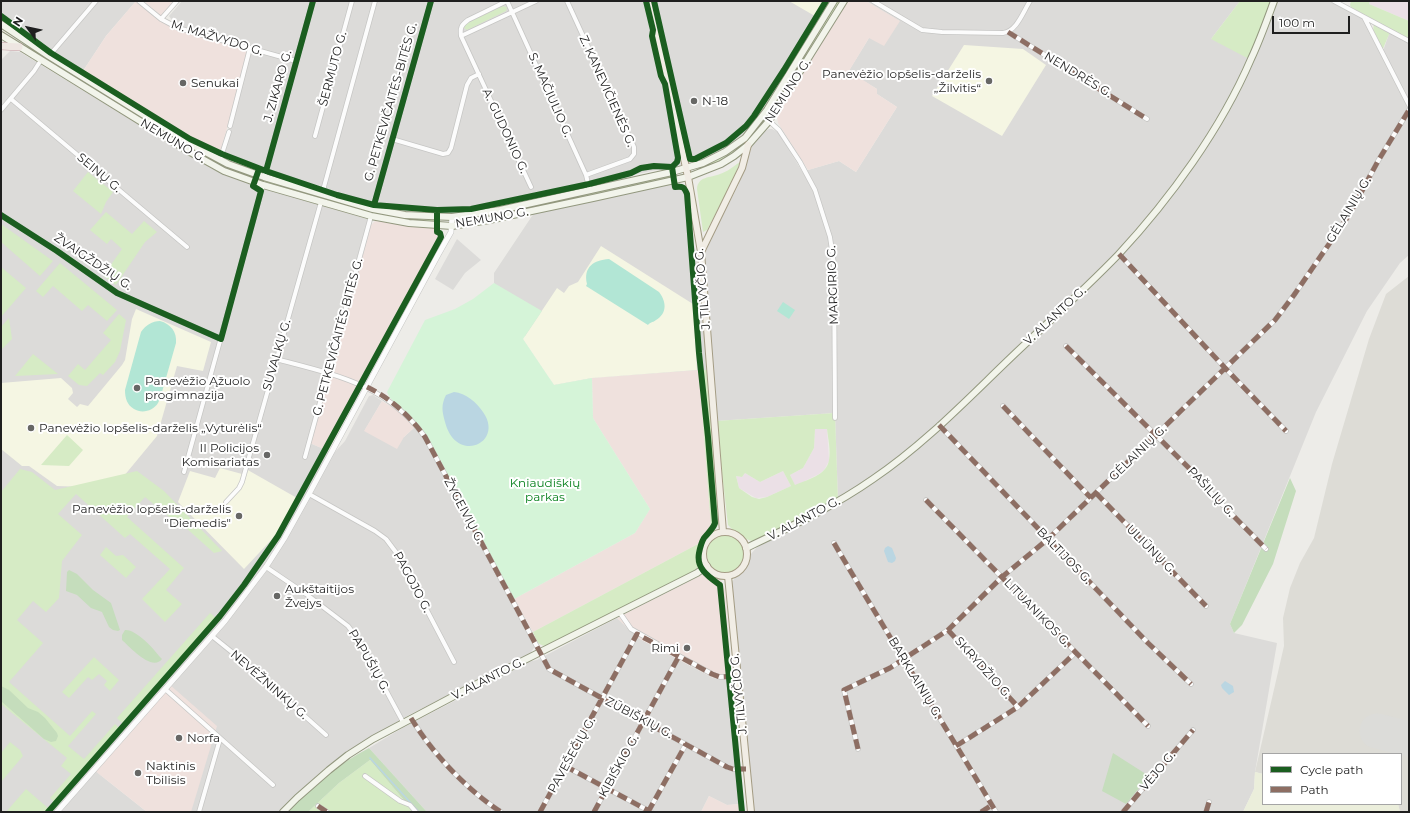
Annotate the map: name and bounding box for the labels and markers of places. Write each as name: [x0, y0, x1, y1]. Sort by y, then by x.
place label: Panevėžio lopšelis-darželis „Žilvitis“: [822, 67, 981, 95]
place label: Senukai: [191, 76, 239, 90]
marker: Panevėžio lopšelis-darželis „Žilvitis“: [984, 76, 994, 86]
marker: Senukai: [178, 78, 188, 88]
place label: N-18: [702, 94, 728, 108]
marker: N-18: [689, 96, 699, 106]
place label: Panevėžio Ąžuolo progimnazija: [145, 374, 250, 402]
marker: Panevėžio Ąžuolo progimnazija: [132, 383, 142, 393]
place label: Panevėžio lopšelis-darželis „Vyturėlis“: [39, 421, 262, 435]
marker: Panevėžio lopšelis-darželis „Vyturėlis“: [26, 423, 36, 433]
place label: II Policijos Komisariatas: [182, 441, 259, 469]
marker: II Policijos Komisariatas: [262, 450, 272, 460]
place label: Panevėžio lopšelis-darželis "Diemedis": [72, 502, 231, 530]
marker: Panevėžio lopšelis-darželis "Diemedis": [234, 511, 244, 521]
place label: Aukštaitijos Žvejys: [285, 582, 354, 610]
marker: Aukštaitijos Žvejys: [272, 591, 282, 601]
place label: Rimi: [651, 641, 679, 655]
marker: Rimi: [682, 643, 692, 653]
place label: Norfa: [187, 731, 220, 745]
marker: Norfa: [174, 733, 184, 743]
place label: Naktinis Tbilisis: [146, 759, 195, 787]
marker: Naktinis Tbilisis: [133, 768, 143, 778]

